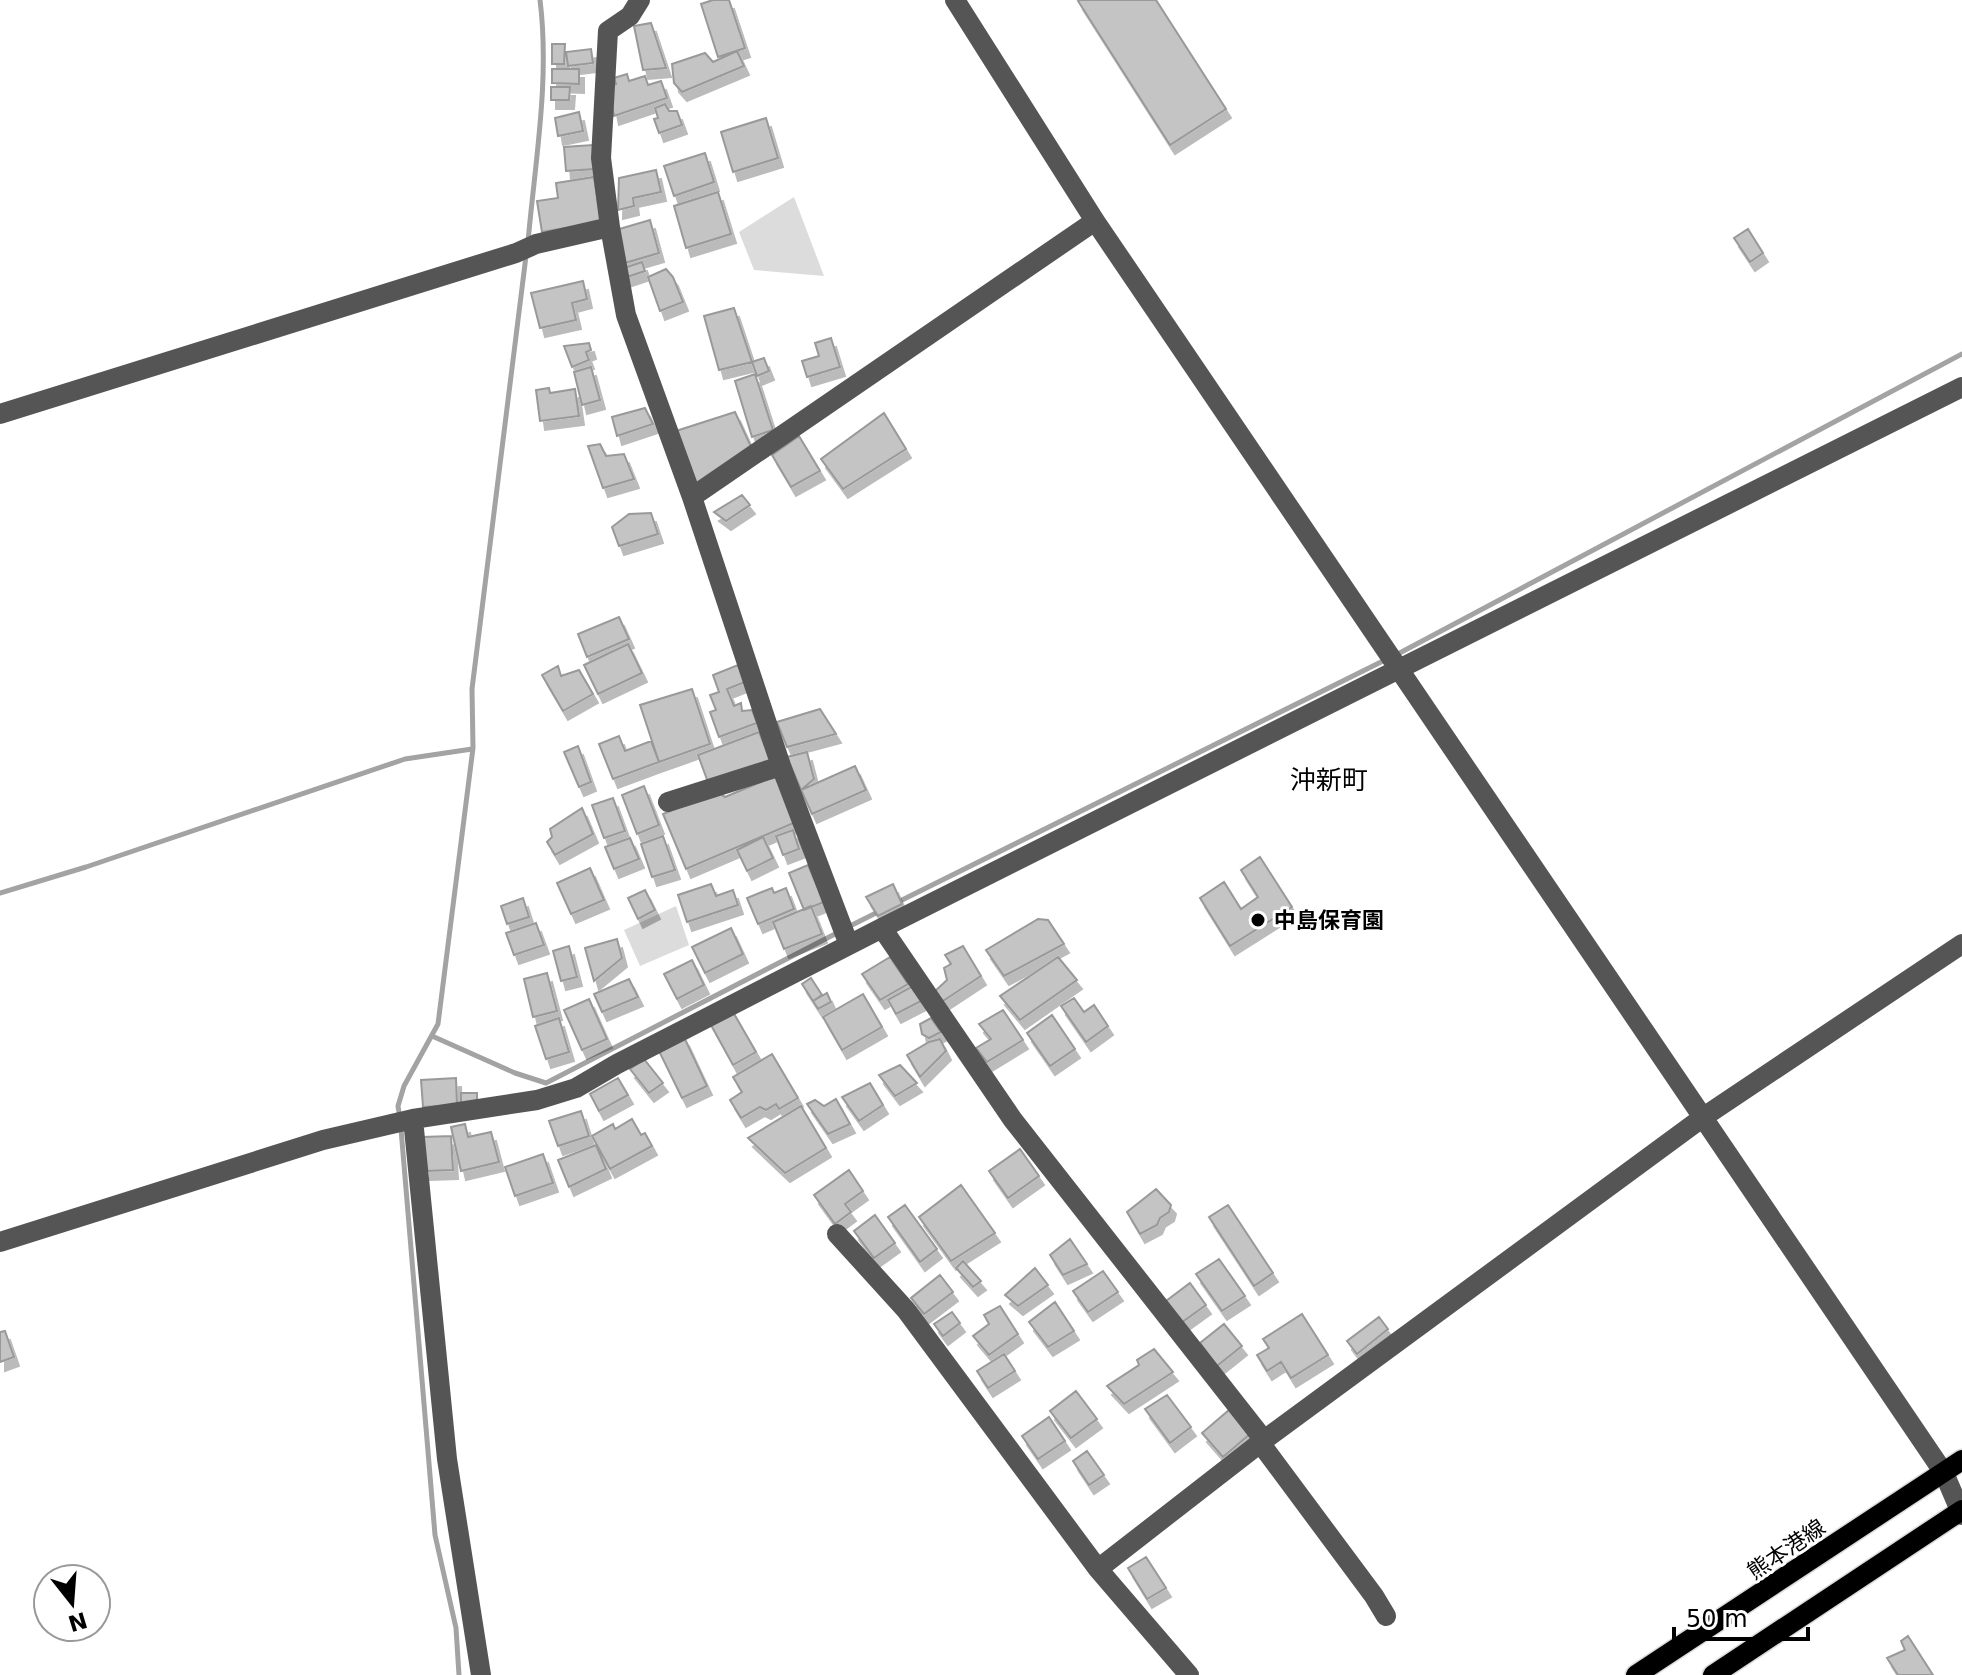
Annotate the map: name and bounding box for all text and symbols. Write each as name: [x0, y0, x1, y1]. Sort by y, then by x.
district label: 沖新町: [1290, 765, 1368, 795]
place label: 中島保育園: [1274, 908, 1384, 933]
marker: 中島保育園: [1249, 911, 1267, 929]
street label: 熊本港線: [1743, 1514, 1830, 1584]
north arrow: [32, 1563, 112, 1643]
scale bar: [1674, 1591, 1808, 1641]
text: 50 m: [1686, 1605, 1748, 1633]
text: N: [65, 1607, 90, 1636]

